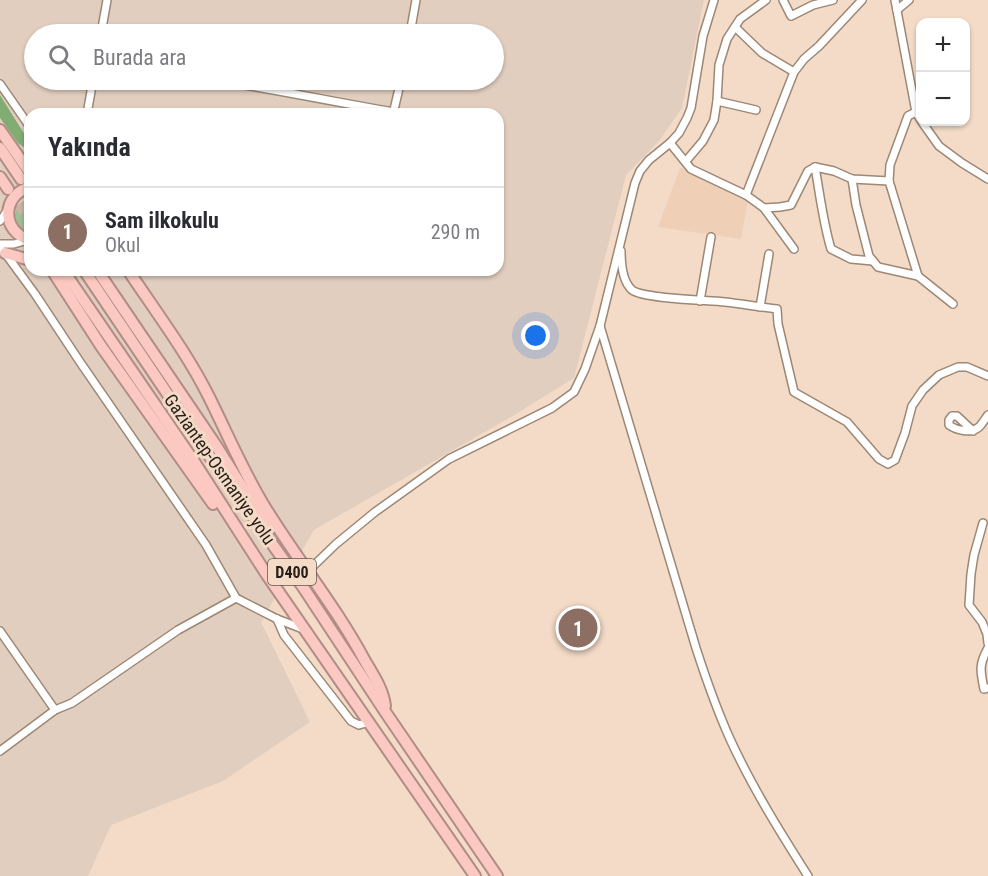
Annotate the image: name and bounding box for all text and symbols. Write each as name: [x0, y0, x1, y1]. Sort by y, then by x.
map controls: [916, 18, 970, 126]
button: +: [916, 18, 970, 72]
search box: [24, 24, 504, 90]
icon: search: [45, 41, 78, 74]
text: Burada ara: [93, 45, 186, 70]
button: −: [916, 72, 970, 126]
text: Yakında: [48, 132, 131, 162]
text: Sam ilkokulu: [105, 208, 219, 233]
text: 1: [62, 220, 73, 244]
text: 290 m: [431, 220, 480, 244]
text: Okul: [105, 233, 140, 257]
your location: [521, 321, 550, 350]
street label: Gaziantep-Osmaniye yolu: [160, 390, 280, 548]
road number: D400: [268, 559, 316, 585]
pin: 1: [558, 606, 598, 650]

